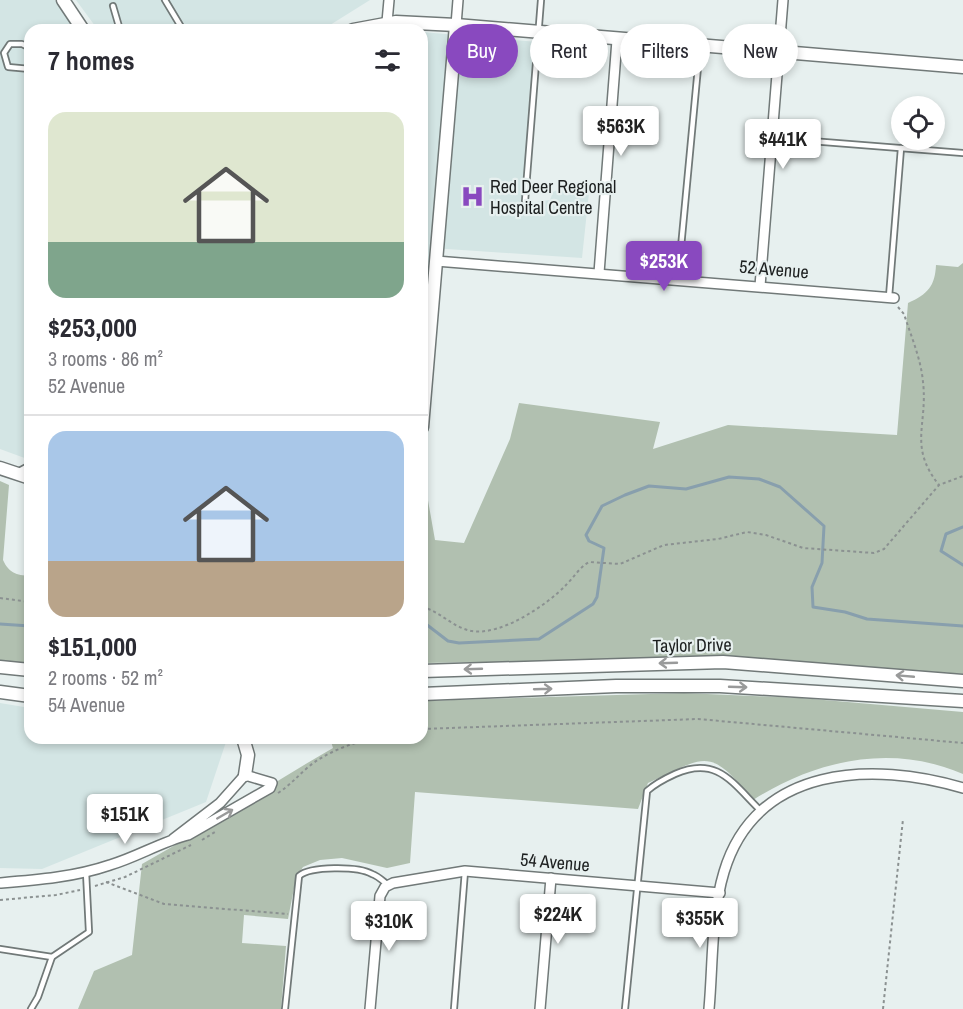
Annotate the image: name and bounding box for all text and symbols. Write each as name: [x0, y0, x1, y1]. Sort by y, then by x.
chip: Buy: [446, 24, 518, 78]
chip: Rent: [530, 24, 608, 78]
chip: Filters: [620, 24, 710, 78]
chip: New: [722, 24, 798, 78]
text: 7 homes: [48, 43, 135, 78]
icon: filters: [371, 44, 404, 77]
map controls: [891, 96, 945, 150]
button: locate: [891, 96, 945, 150]
pin: $563K: [579, 106, 663, 157]
text: $563K: [597, 112, 645, 139]
pin: $441K: [741, 119, 825, 170]
text: $441K: [759, 125, 807, 152]
icon: home: [172, 151, 280, 259]
place label: Red Deer Regional Hospital Centre: [490, 174, 616, 220]
hospital icon: Red Deer Regional Hospital Centre: [459, 183, 485, 209]
pin: $253K: [622, 241, 706, 292]
text: $253K: [640, 247, 688, 274]
street label: 52 Avenue: [738, 254, 810, 284]
text: $253,000: [48, 310, 137, 345]
text: 3 rooms · 86 m²: [48, 345, 163, 372]
text: 52 Avenue: [48, 372, 125, 399]
icon: home: [172, 470, 280, 578]
text: $151,000: [48, 629, 137, 664]
street label: Taylor Drive: [652, 632, 732, 658]
one-way arrow: [659, 658, 679, 669]
text: 2 rooms · 52 m²: [48, 664, 163, 691]
one-way arrow: [464, 664, 484, 675]
one-way arrow: [895, 670, 915, 681]
one-way arrow: [727, 681, 747, 692]
one-way arrow: [532, 684, 552, 695]
text: 54 Avenue: [48, 691, 125, 718]
pin: $151K: [83, 794, 167, 845]
text: $151K: [101, 800, 149, 827]
one-way arrow: [216, 808, 233, 820]
street label: 54 Avenue: [519, 847, 591, 877]
pin: $224K: [516, 894, 600, 945]
pin: $355K: [658, 898, 742, 949]
text: $224K: [534, 900, 582, 927]
pin: $310K: [347, 901, 431, 952]
text: $355K: [676, 904, 724, 931]
text: $310K: [365, 907, 413, 934]

